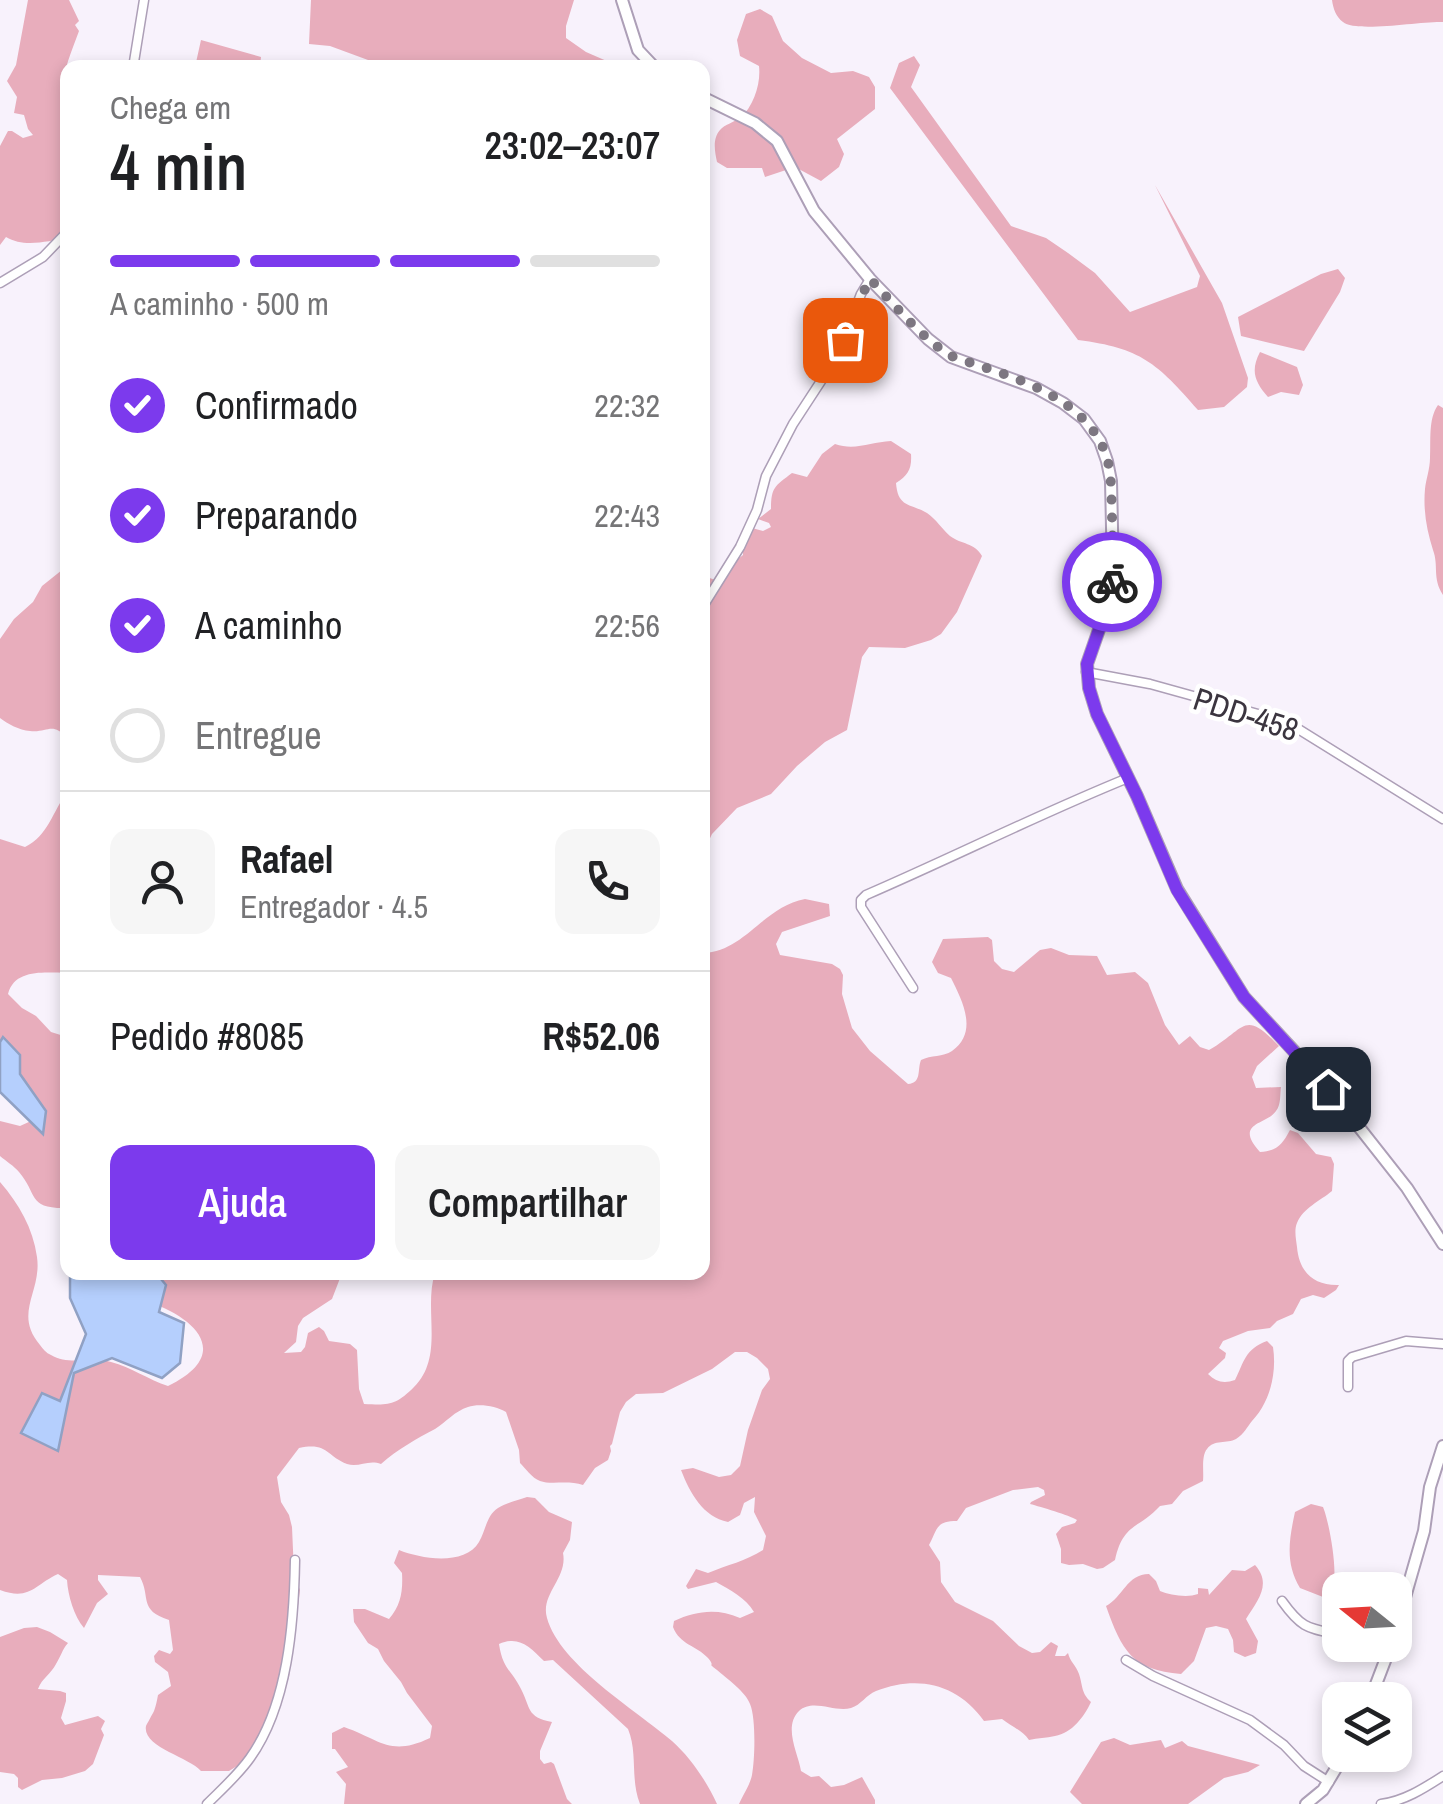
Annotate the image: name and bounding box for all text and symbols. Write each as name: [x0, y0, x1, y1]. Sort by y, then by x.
text: Chega em: [110, 86, 231, 129]
text: 23:02–23:07: [484, 120, 660, 171]
text: 4 min: [110, 123, 247, 210]
text: A caminho · 500 m: [110, 282, 329, 325]
pin: [803, 298, 888, 383]
icon: bag: [818, 313, 873, 368]
icon: check: [110, 378, 165, 433]
text: Confirmado: [195, 380, 358, 431]
text: 22:32: [594, 384, 660, 427]
icon: check: [110, 488, 165, 543]
text: Preparando: [195, 490, 358, 541]
text: 22:43: [594, 494, 660, 537]
courier: [1062, 532, 1162, 632]
icon: bike: [1085, 555, 1140, 610]
icon: check: [110, 598, 165, 653]
text: A caminho: [195, 600, 342, 651]
text: 22:56: [594, 604, 660, 647]
street label: PDD-458: [1188, 677, 1304, 751]
text: Entregue: [195, 710, 321, 761]
button: person: [110, 829, 215, 934]
button: phone: [555, 829, 660, 934]
text: Rafael: [240, 834, 334, 885]
text: Entregador · 4.5: [240, 885, 428, 928]
text: Pedido #8085: [110, 1011, 304, 1062]
text: R$52.06: [542, 1011, 660, 1062]
pin: [1286, 1047, 1371, 1132]
icon: home: [1301, 1062, 1356, 1117]
button: Ajuda: [110, 1145, 375, 1260]
button: Compartilhar: [395, 1145, 660, 1260]
north arrow: [1322, 1572, 1412, 1662]
map controls: [1322, 1572, 1412, 1772]
button: layers: [1322, 1682, 1412, 1772]

